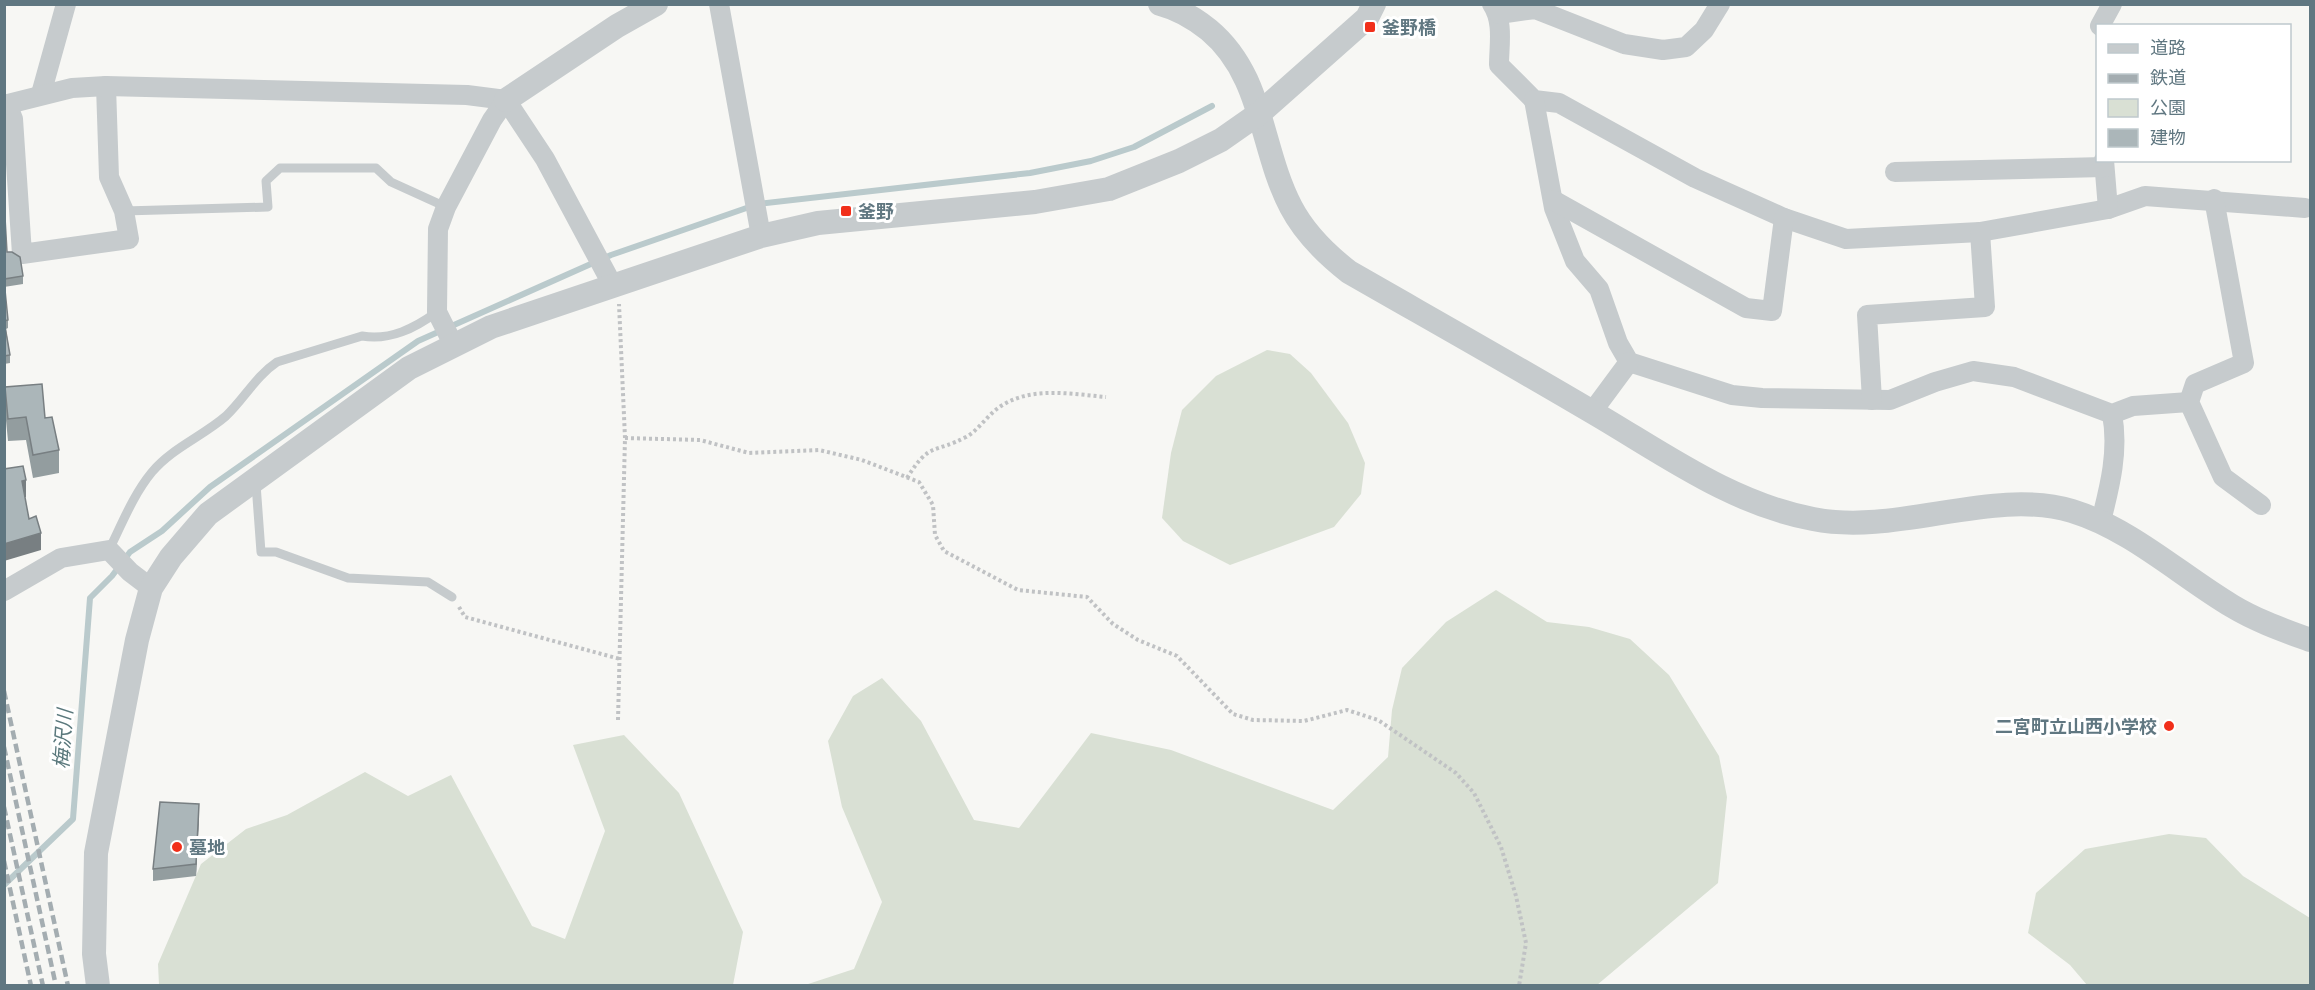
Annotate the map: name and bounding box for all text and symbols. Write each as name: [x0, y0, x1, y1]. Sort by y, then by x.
place label: 釜野橋: [1382, 17, 1436, 38]
marker: 釜野橋: [1363, 20, 1377, 34]
legend: [2096, 24, 2291, 162]
text: 道路: [2150, 37, 2186, 58]
text: 鉄道: [2150, 67, 2186, 88]
text: 公園: [2150, 97, 2186, 118]
text: 建物: [2150, 127, 2186, 148]
place label: 釜野: [858, 201, 894, 222]
marker: 釜野: [839, 204, 853, 218]
water label: 梅沢川: [49, 706, 77, 770]
place label: 二宮町立山西小学校: [1995, 716, 2157, 737]
marker: 二宮町立山西小学校: [2162, 719, 2176, 733]
place label: 墓地: [189, 837, 225, 858]
marker: 墓地: [170, 840, 184, 854]

